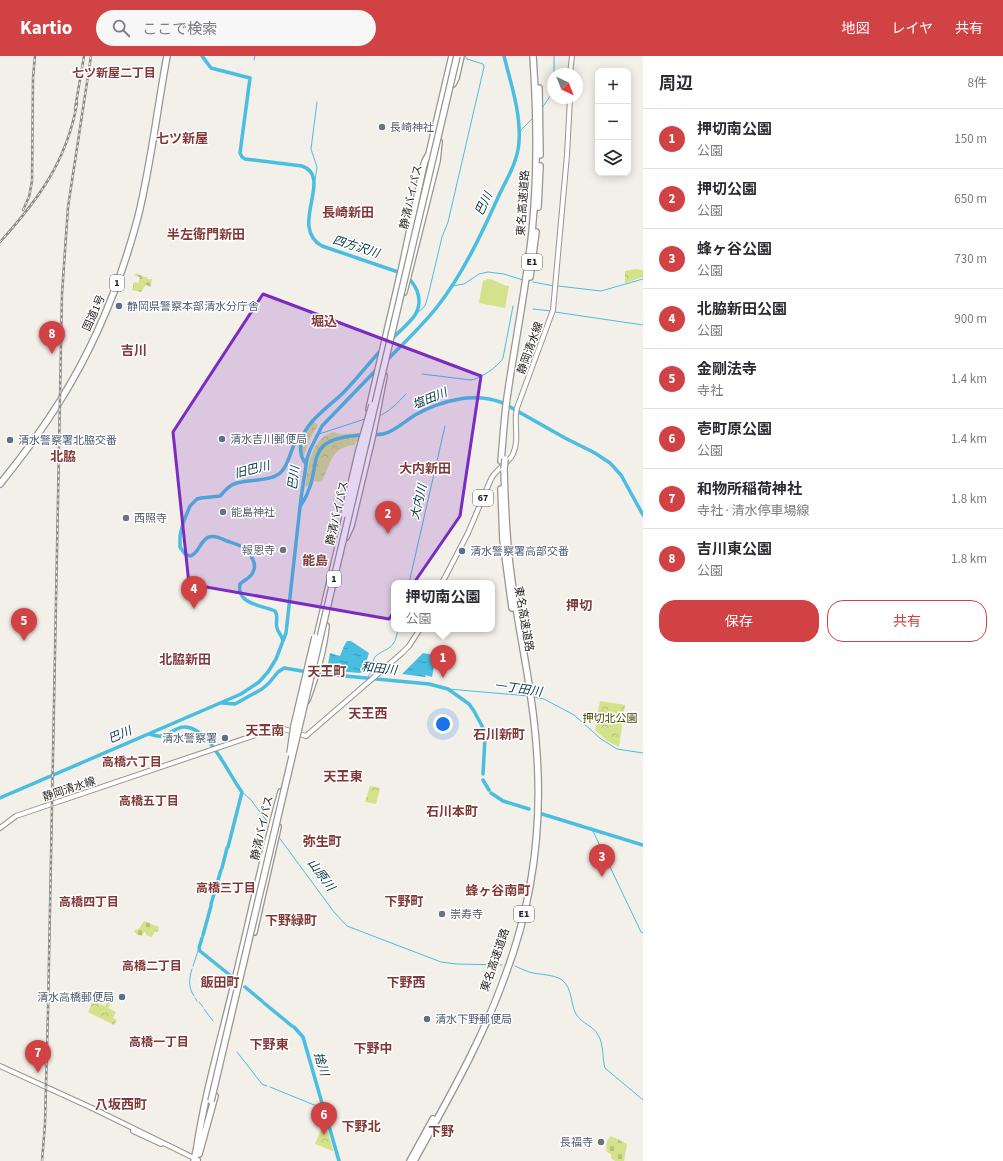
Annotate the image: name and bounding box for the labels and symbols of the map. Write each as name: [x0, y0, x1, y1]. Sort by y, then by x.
district label: 七ツ新屋二丁目: [72, 65, 156, 82]
north arrow: [547, 68, 583, 104]
place label: 長崎神社: [390, 120, 434, 135]
marker: 長崎神社: [377, 122, 387, 132]
district label: 七ツ新屋: [156, 130, 208, 148]
street label: 静清バイパス: [396, 163, 426, 231]
street label: 東名高速道路: [513, 170, 533, 236]
water label: 巴川: [471, 188, 498, 218]
district label: 長崎新田: [322, 204, 374, 222]
district label: 半左衛門新田: [167, 226, 245, 244]
water label: 四方沢川: [331, 231, 383, 263]
road number: E1: [522, 254, 542, 270]
road number: 1: [110, 275, 124, 291]
street label: 国道1号: [79, 292, 109, 334]
place label: 静岡県警察本部清水分庁舎: [127, 299, 259, 314]
marker: 静岡県警察本部清水分庁舎: [114, 301, 124, 311]
district label: 堀込: [311, 313, 337, 331]
street label: 静岡清水線: [514, 320, 546, 376]
pin: 8: [39, 321, 65, 354]
district label: 吉川: [121, 342, 147, 360]
water label: 塩田川: [410, 384, 452, 414]
place label: 清水吉川郵便局: [230, 432, 307, 447]
place label: 清水警察署北脇交番: [18, 433, 117, 448]
marker: 清水吉川郵便局: [217, 434, 227, 444]
marker: 清水警察署北脇交番: [5, 435, 15, 445]
district label: 北脇: [50, 448, 76, 466]
water label: 旧巴川: [232, 457, 273, 483]
district label: 大内新田: [399, 460, 451, 478]
water label: 巴川: [284, 463, 304, 491]
street label: 静清バイパス: [322, 479, 352, 547]
water label: 大内川: [407, 481, 432, 521]
road number: 67: [473, 490, 493, 506]
pin: 2: [375, 501, 401, 534]
place label: 能島神社: [231, 505, 275, 520]
marker: 能島神社: [218, 507, 228, 517]
place label: 西照寺: [134, 511, 167, 526]
marker: 西照寺: [121, 513, 131, 523]
place label: 報恩寺: [242, 543, 275, 558]
place label: 清水警察署高部交番: [470, 544, 569, 559]
marker: 報恩寺: [278, 545, 288, 555]
marker: 清水警察署高部交番: [457, 546, 467, 556]
district label: 能島: [302, 552, 328, 570]
road number: 1: [327, 571, 341, 587]
pin: 4: [181, 576, 207, 609]
street label: 東名高速道路: [511, 585, 537, 653]
district label: 押切: [566, 597, 592, 615]
pin: 5: [11, 608, 37, 641]
pin: 1: [430, 645, 456, 678]
district label: 北脇新田: [159, 651, 211, 669]
water label: 和田川: [360, 659, 400, 680]
district label: 天王町: [307, 663, 347, 681]
water label: 一丁田川: [493, 677, 545, 701]
district label: 天王西: [348, 705, 388, 723]
park label: 押切北公園: [583, 711, 638, 726]
your location: [433, 714, 453, 734]
water label: 巴川: [106, 722, 136, 748]
district label: 天王南: [245, 722, 285, 740]
district label: 石川新町: [473, 726, 525, 744]
place label: 清水警察署: [162, 731, 217, 746]
marker: 清水警察署: [220, 733, 230, 743]
district label: 高橋六丁目: [102, 754, 162, 771]
district label: 天王東: [323, 768, 363, 786]
street label: 静岡清水線: [41, 773, 97, 805]
district label: 高橋五丁目: [119, 793, 179, 810]
street label: 静清バイパス: [247, 794, 277, 862]
district label: 石川本町: [426, 803, 478, 821]
district label: 弥生町: [302, 833, 342, 851]
pin: 3: [589, 844, 615, 877]
water label: 山原川: [303, 856, 340, 896]
district label: 高橋三丁目: [196, 880, 256, 897]
district label: 蜂ヶ谷南町: [465, 882, 531, 900]
district label: 下野町: [384, 893, 424, 911]
district label: 高橋四丁目: [59, 894, 119, 911]
road number: E1: [514, 906, 534, 922]
place label: 崇寿寺: [450, 907, 483, 922]
marker: 崇寿寺: [437, 909, 447, 919]
district label: 下野緑町: [265, 912, 317, 930]
street label: 東名高速道路: [477, 926, 513, 994]
district label: 高橋二丁目: [122, 958, 182, 975]
district label: 飯田町: [200, 974, 240, 992]
district label: 下野西: [386, 974, 426, 992]
place label: 清水高橋郵便局: [37, 990, 114, 1005]
marker: 清水高橋郵便局: [117, 992, 127, 1002]
place label: 清水下野郵便局: [435, 1012, 512, 1027]
marker: 清水下野郵便局: [422, 1014, 432, 1024]
district label: 高橋一丁目: [129, 1034, 189, 1051]
district label: 下野東: [249, 1036, 289, 1054]
pin: 7: [25, 1040, 51, 1073]
district label: 下野中: [353, 1040, 393, 1058]
water label: 捨川: [310, 1050, 333, 1080]
district label: 八坂西町: [95, 1096, 147, 1114]
pin: 6: [311, 1102, 337, 1135]
district label: 下野北: [341, 1118, 381, 1136]
district label: 下野: [428, 1123, 454, 1141]
place label: 長福寺: [560, 1135, 593, 1150]
marker: 長福寺: [596, 1137, 606, 1147]

